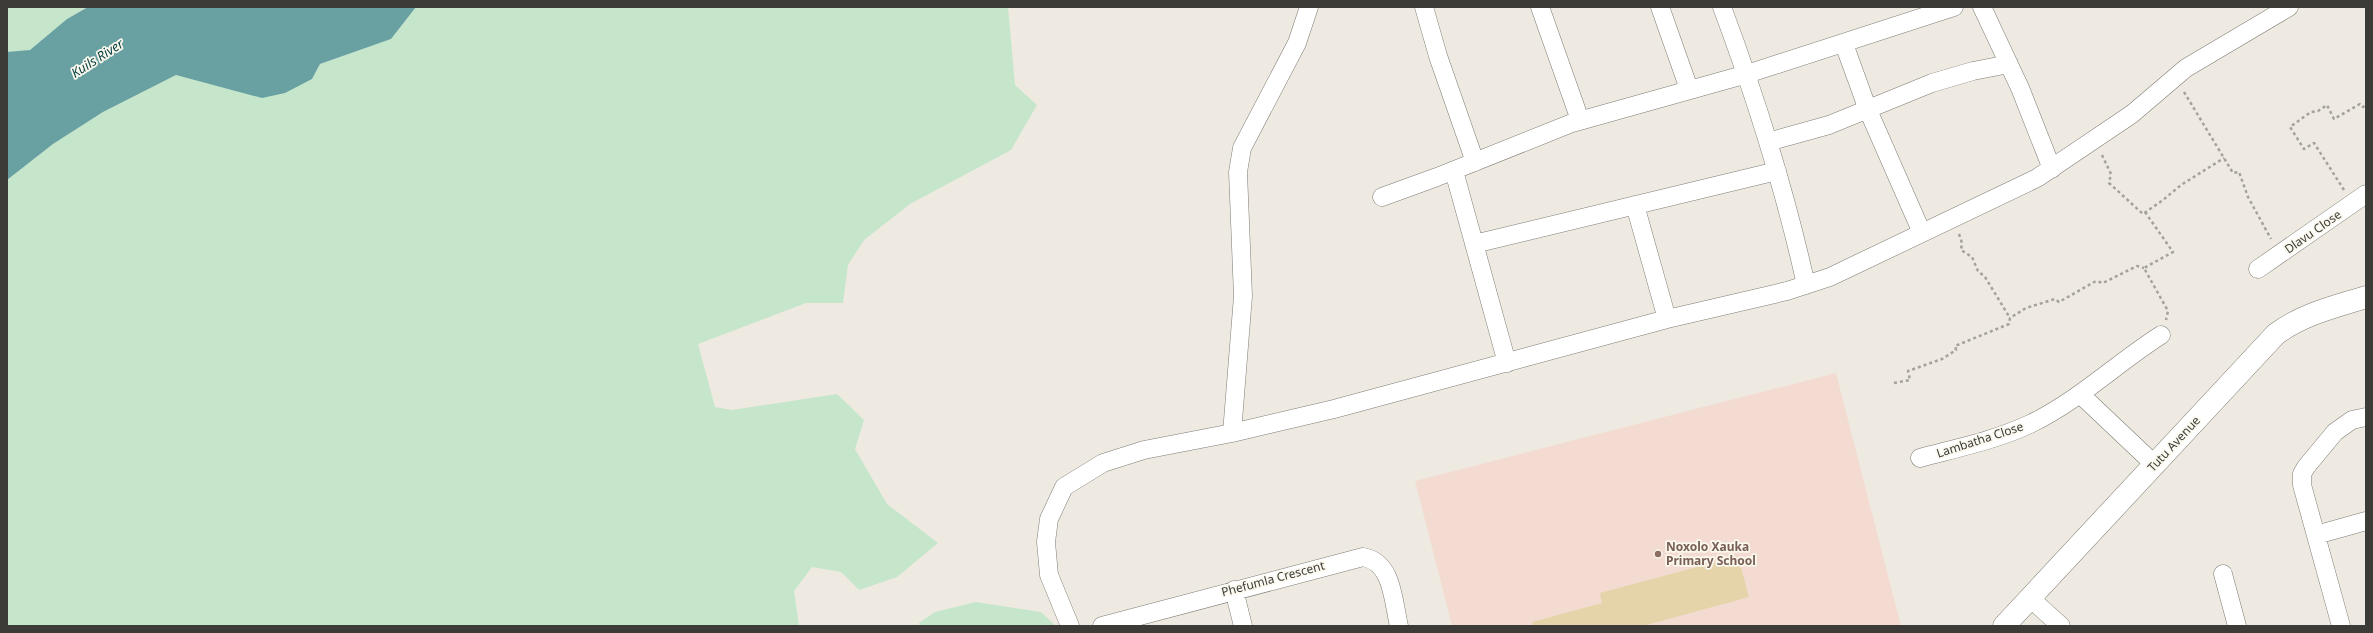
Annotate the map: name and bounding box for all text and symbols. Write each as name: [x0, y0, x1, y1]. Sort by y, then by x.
water label: Kuils River: [67, 34, 127, 82]
street label: Dlavu Close: [2281, 206, 2345, 257]
street label: Tutu Avenue: [2143, 412, 2204, 475]
street label: Lambatha Close: [1934, 417, 2026, 462]
place label: Noxolo Xauka Primary School: [1666, 538, 1756, 569]
marker: Noxolo Xauka Primary School: [1653, 549, 1663, 559]
street label: Phefumla Crescent: [1219, 556, 1327, 600]

